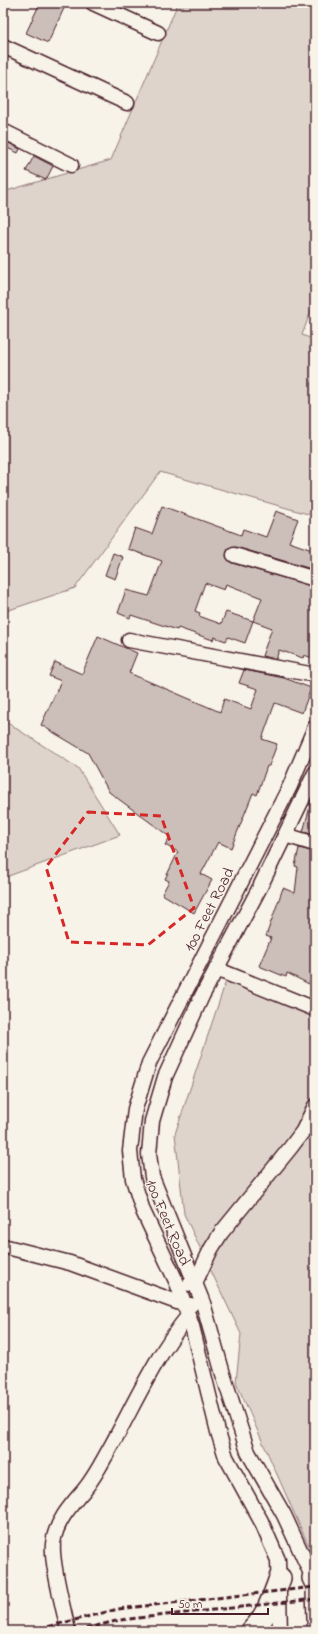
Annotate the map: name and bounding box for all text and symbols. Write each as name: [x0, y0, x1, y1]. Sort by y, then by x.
street label: 100 Feet Road: [178, 864, 241, 956]
street label: 100 Feet Road: [138, 1176, 196, 1270]
scale bar: [172, 1590, 268, 1616]
text: 50 m: [178, 1596, 202, 1614]

